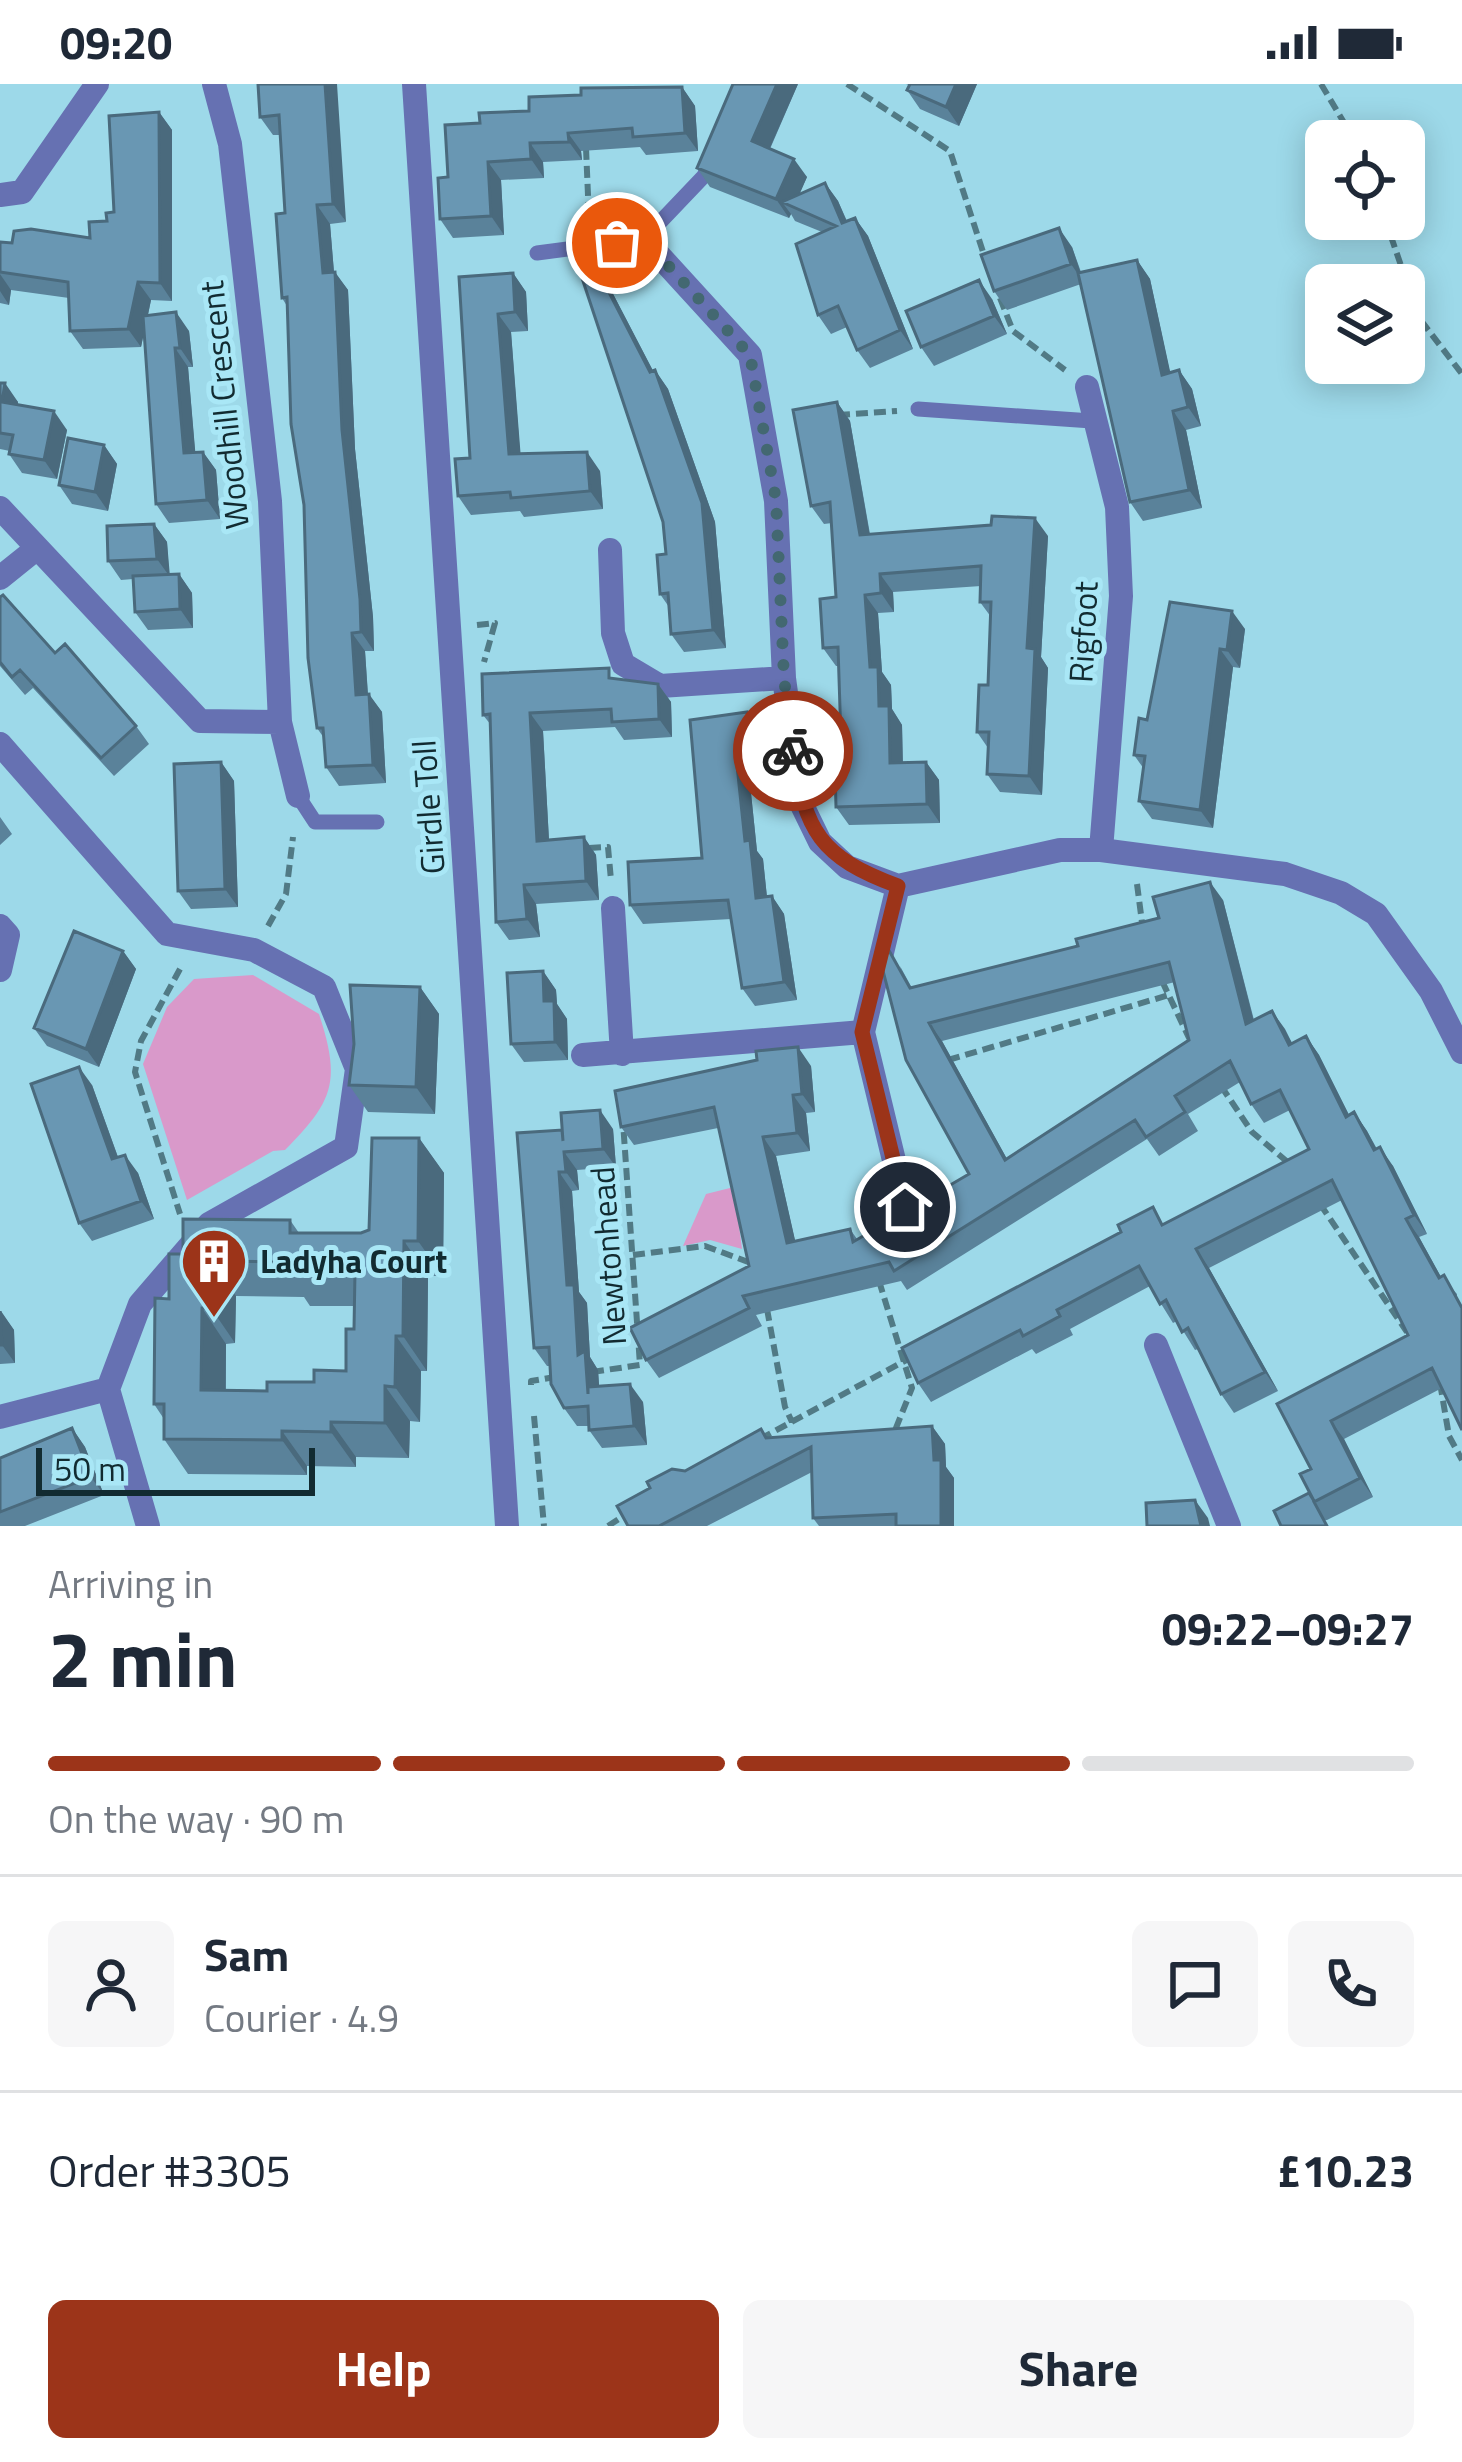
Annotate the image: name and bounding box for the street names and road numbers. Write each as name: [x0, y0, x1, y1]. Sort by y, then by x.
street label: Woodhill Crescent: [186, 278, 262, 532]
street label: Rigfoot: [1055, 580, 1111, 684]
street label: Girdle Toll: [398, 738, 458, 876]
street label: Newtonhead: [577, 1165, 639, 1347]

